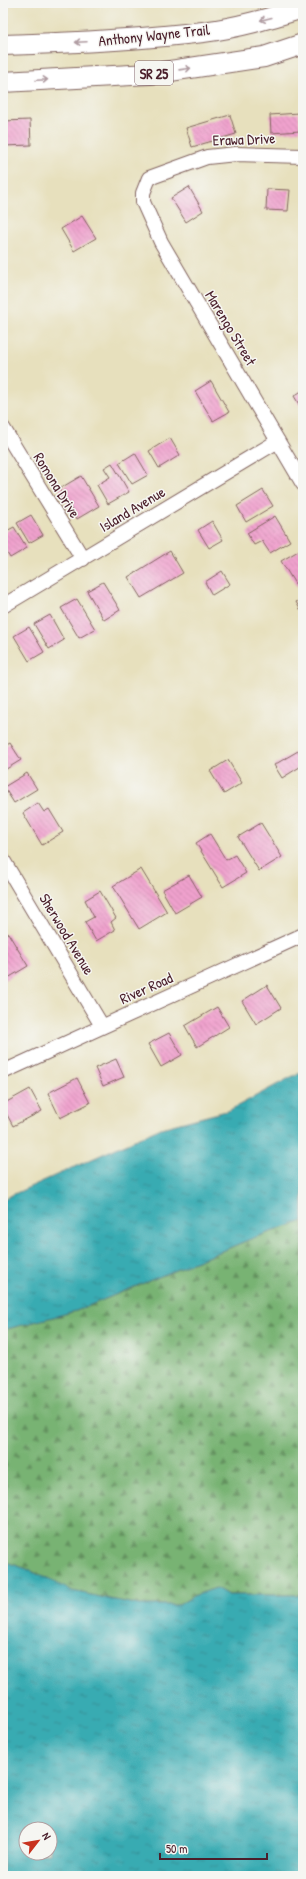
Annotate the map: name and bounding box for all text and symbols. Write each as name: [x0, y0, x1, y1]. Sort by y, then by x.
one-way arrow: [259, 16, 272, 23]
street label: Anthony Wayne Trail: [97, 19, 211, 51]
one-way arrow: [75, 39, 88, 46]
road number: SR 25: [135, 61, 173, 85]
one-way arrow: [178, 65, 191, 73]
one-way arrow: [35, 76, 48, 84]
street label: Erawa Drive: [212, 127, 276, 151]
street label: Marengo Street: [200, 286, 262, 370]
street label: Romona Drive: [29, 448, 85, 522]
street label: Island Avenue: [95, 481, 169, 537]
street label: Sherwood Avenue: [34, 889, 100, 979]
street label: River Road: [116, 967, 176, 1009]
north arrow: [18, 1821, 58, 1861]
text: N: [39, 1830, 54, 1842]
scale bar: [160, 1835, 267, 1861]
text: 50 m: [166, 1840, 187, 1857]

